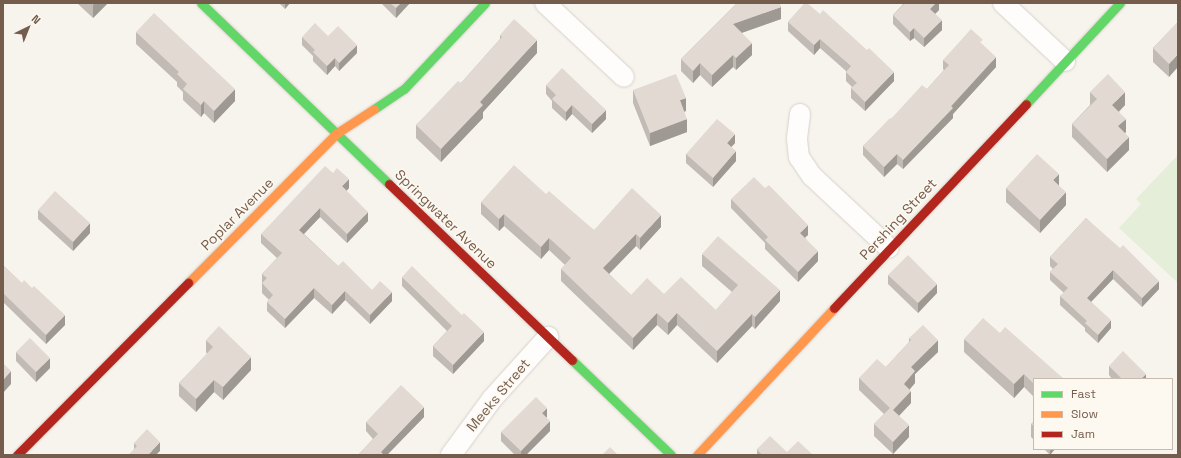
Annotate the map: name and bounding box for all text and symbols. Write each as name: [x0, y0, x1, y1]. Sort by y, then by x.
north arrow: [8, 8, 48, 48]
text: N: [29, 12, 44, 27]
street label: Springwater Avenue: [391, 166, 501, 272]
street label: Poplar Avenue: [197, 174, 277, 254]
street label: Pershing Street: [856, 175, 940, 263]
street label: Meeks Street: [463, 355, 533, 435]
legend: [1033, 378, 1173, 450]
text: Fast: [1071, 386, 1096, 402]
text: Slow: [1071, 406, 1098, 422]
text: Jam: [1071, 426, 1095, 442]

